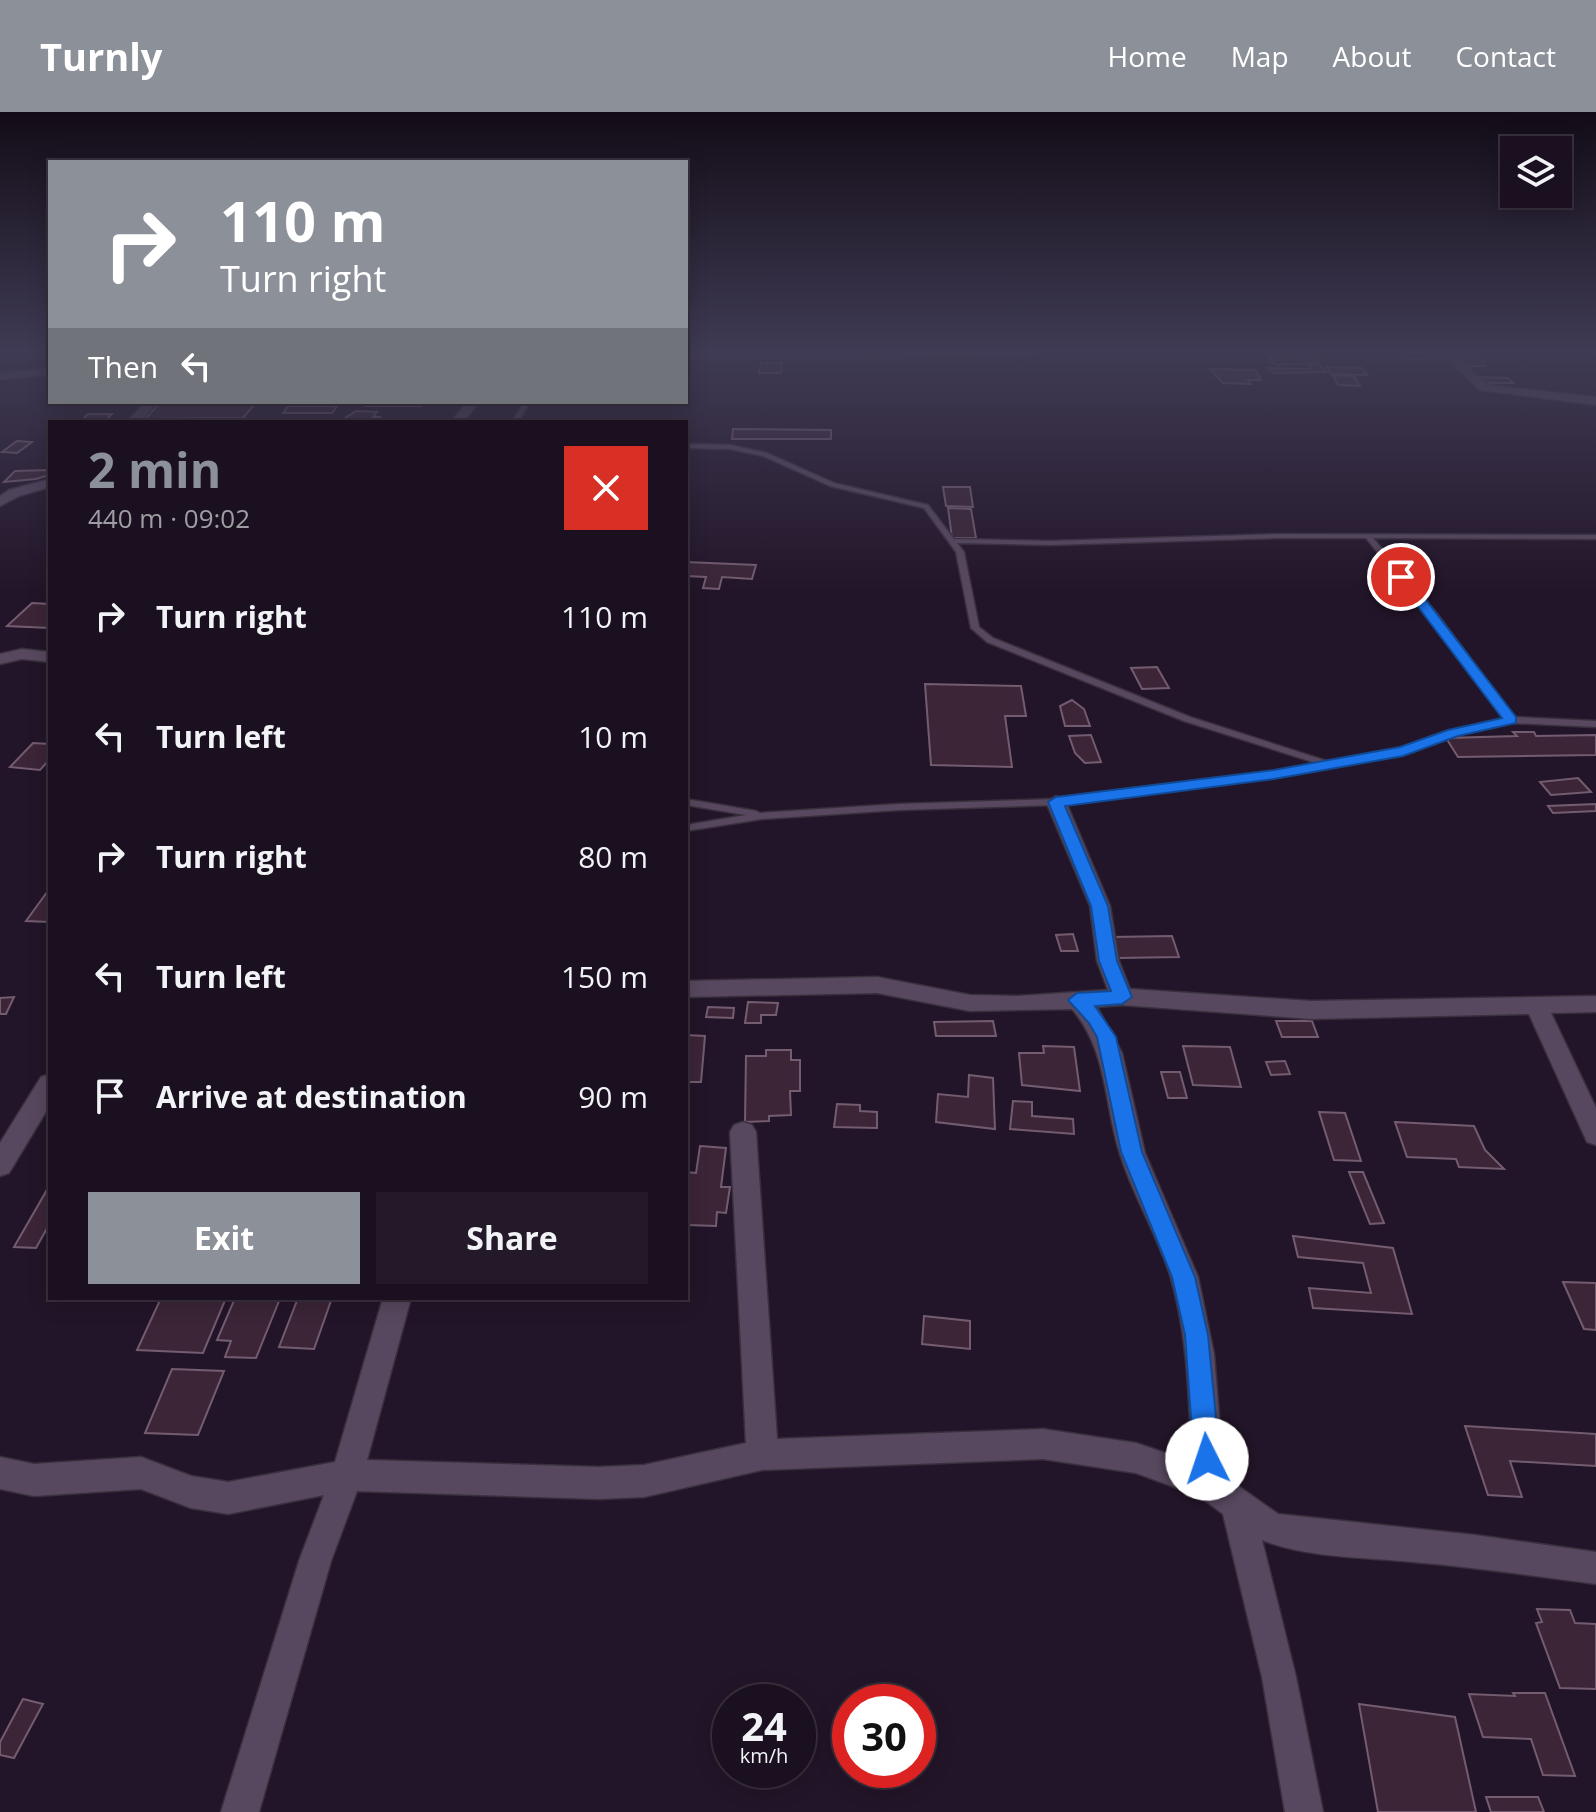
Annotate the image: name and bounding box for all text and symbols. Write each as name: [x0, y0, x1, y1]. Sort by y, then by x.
text: Turnly: [40, 30, 162, 82]
text: Home: [1108, 37, 1187, 75]
text: Map: [1231, 37, 1289, 75]
text: About: [1333, 37, 1411, 75]
text: Contact: [1455, 37, 1556, 75]
map controls: [1500, 136, 1572, 208]
button: layers: [1500, 136, 1572, 208]
text: 110 m: [220, 182, 386, 258]
icon: right: [88, 192, 192, 296]
text: Turn right: [220, 254, 386, 303]
icon: left: [174, 344, 218, 388]
text: Then: [88, 346, 158, 387]
text: 2 min: [88, 437, 221, 502]
button: close: [564, 446, 648, 530]
text: 440 m · 09:02: [88, 500, 250, 536]
pin: [1367, 543, 1435, 611]
icon: arrive: [1379, 555, 1423, 599]
icon: right: [88, 594, 132, 638]
text: Turn right: [156, 596, 307, 637]
text: 110 m: [561, 596, 648, 637]
icon: left: [88, 714, 132, 758]
text: Turn left: [156, 716, 286, 757]
text: 10 m: [578, 716, 648, 757]
icon: right: [88, 834, 132, 878]
text: Turn right: [156, 836, 307, 877]
text: 80 m: [578, 836, 648, 877]
icon: left: [88, 954, 132, 998]
text: Turn left: [156, 956, 286, 997]
text: 150 m: [561, 956, 648, 997]
icon: arrive: [88, 1074, 132, 1118]
text: Arrive at destination: [156, 1076, 467, 1117]
text: 90 m: [578, 1076, 648, 1117]
button: Exit: [88, 1192, 360, 1284]
button: Share: [376, 1192, 648, 1284]
position arrow: [1165, 1417, 1249, 1501]
speed limit sign: 30: [832, 1684, 936, 1788]
text: 24: [741, 1698, 787, 1753]
text: km/h: [740, 1742, 788, 1769]

